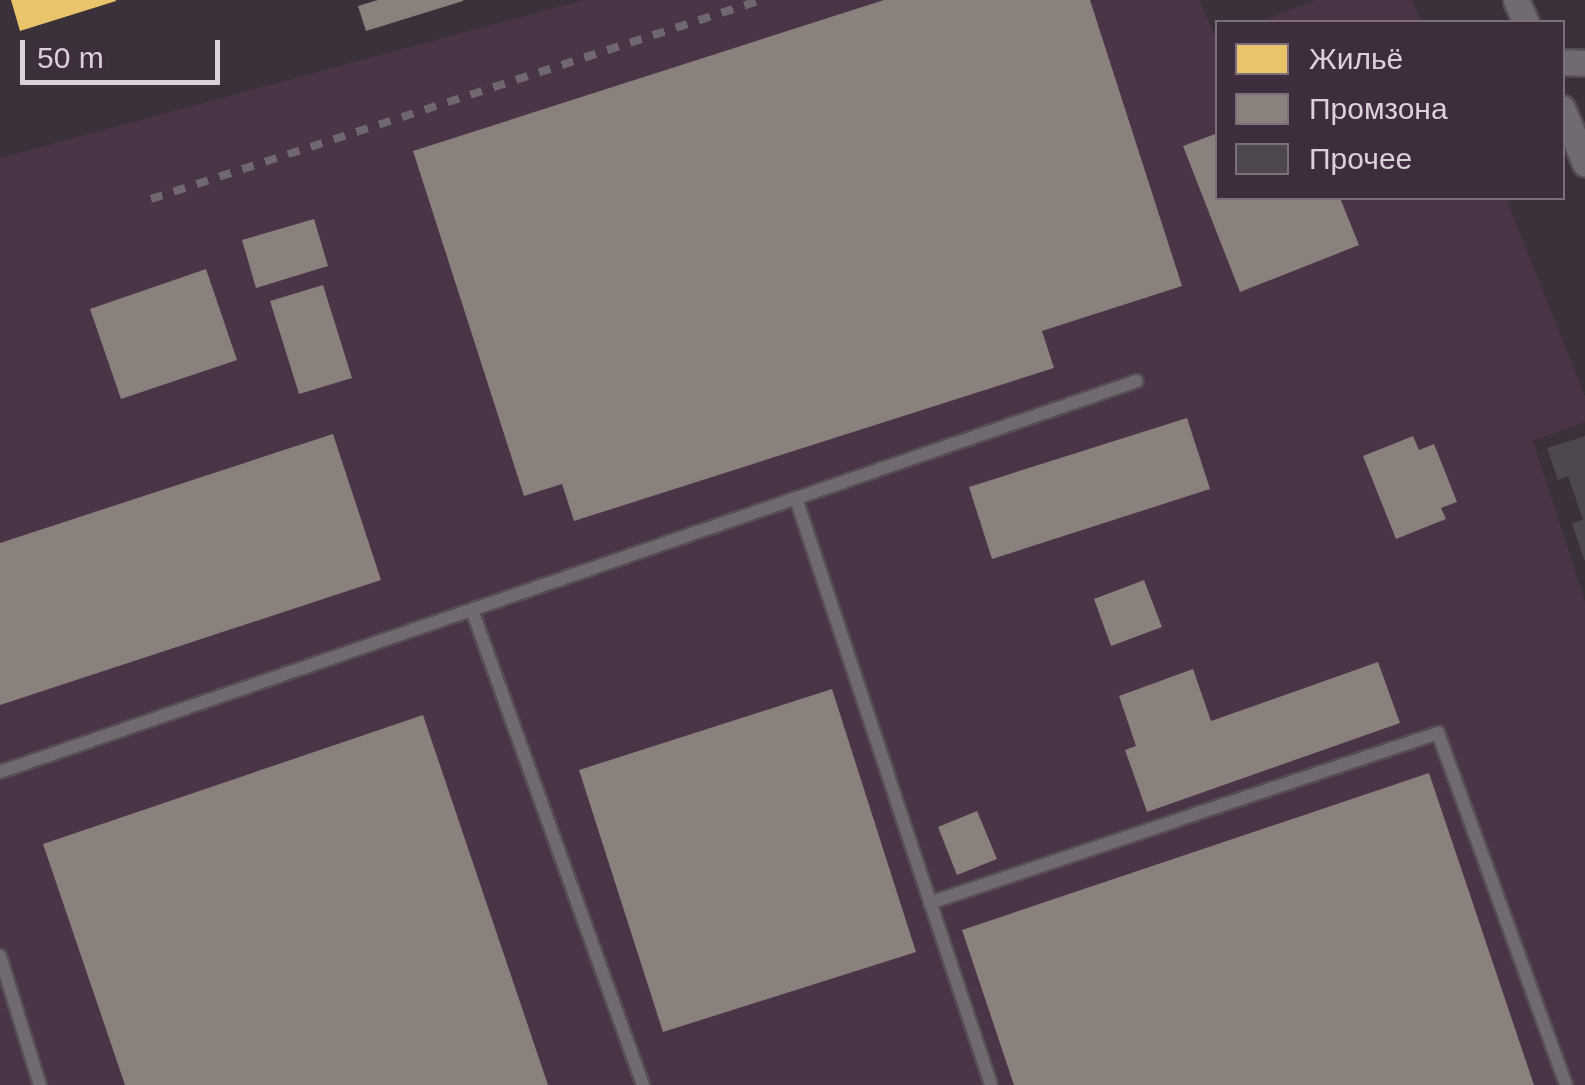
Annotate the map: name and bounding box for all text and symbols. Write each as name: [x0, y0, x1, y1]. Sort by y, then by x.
scale bar: [25, 20, 225, 82]
legend: [1215, 20, 1565, 200]
text: 50 m: [37, 41, 104, 74]
text: Жильё: [1309, 42, 1403, 75]
text: Промзона: [1309, 92, 1448, 125]
text: Прочее: [1309, 142, 1412, 175]

